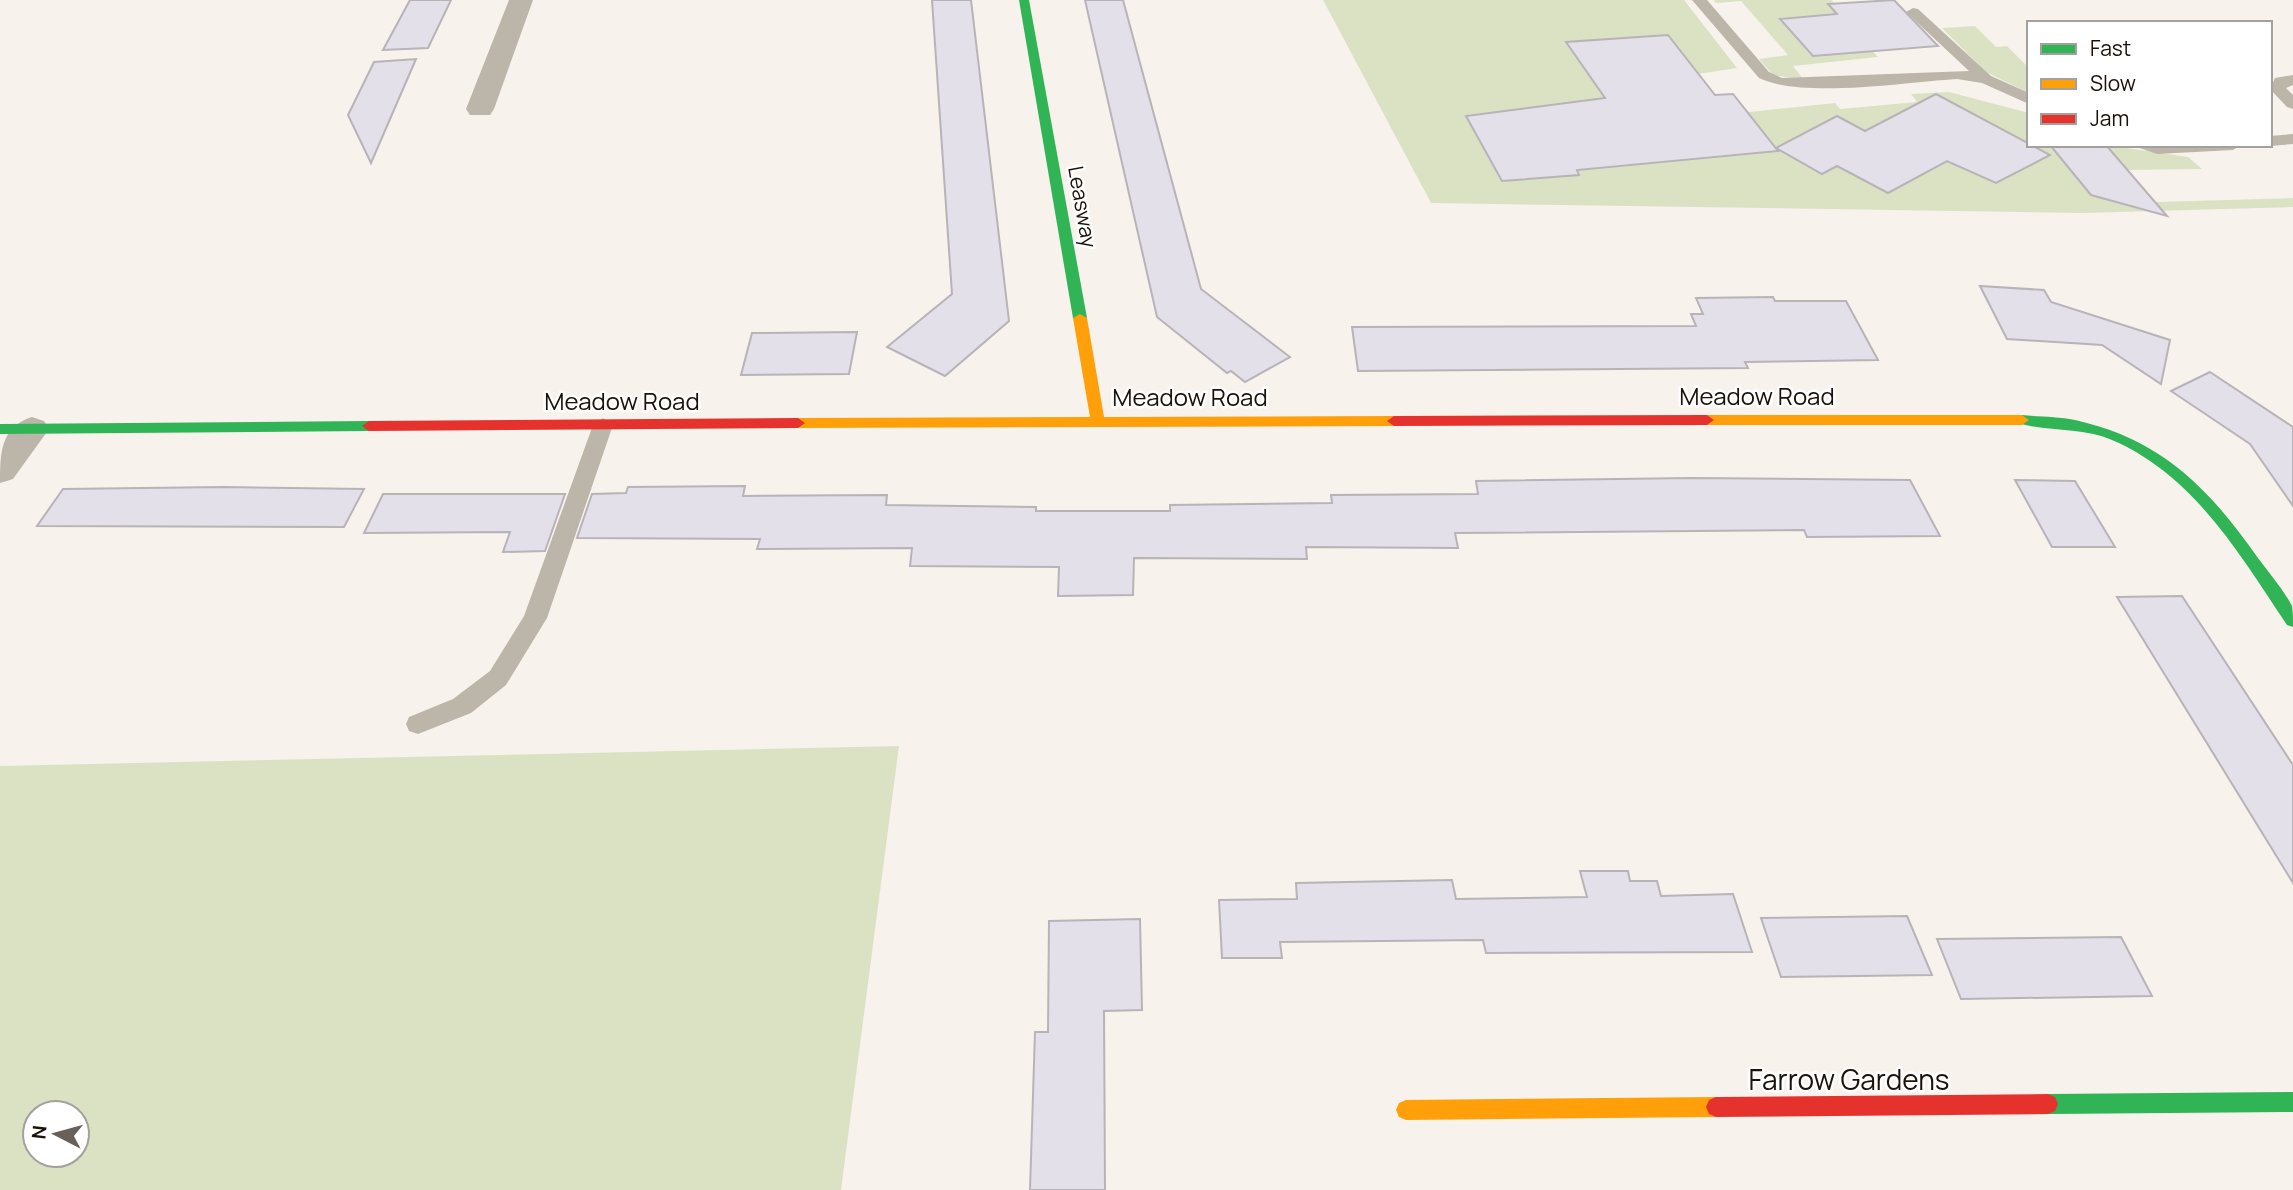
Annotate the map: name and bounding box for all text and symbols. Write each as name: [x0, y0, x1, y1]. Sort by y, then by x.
legend: [2027, 21, 2272, 147]
text: Fast: [2090, 34, 2131, 62]
text: Slow: [2090, 69, 2136, 97]
text: Jam: [2090, 104, 2129, 132]
street label: Leasway: [1062, 164, 1104, 250]
street label: Meadow Road: [1679, 379, 1835, 412]
street label: Meadow Road: [1112, 380, 1268, 413]
street label: Meadow Road: [544, 384, 700, 417]
street label: Farrow Gardens: [1748, 1060, 1950, 1098]
north arrow: [21, 1099, 91, 1169]
text: N: [25, 1124, 53, 1140]

